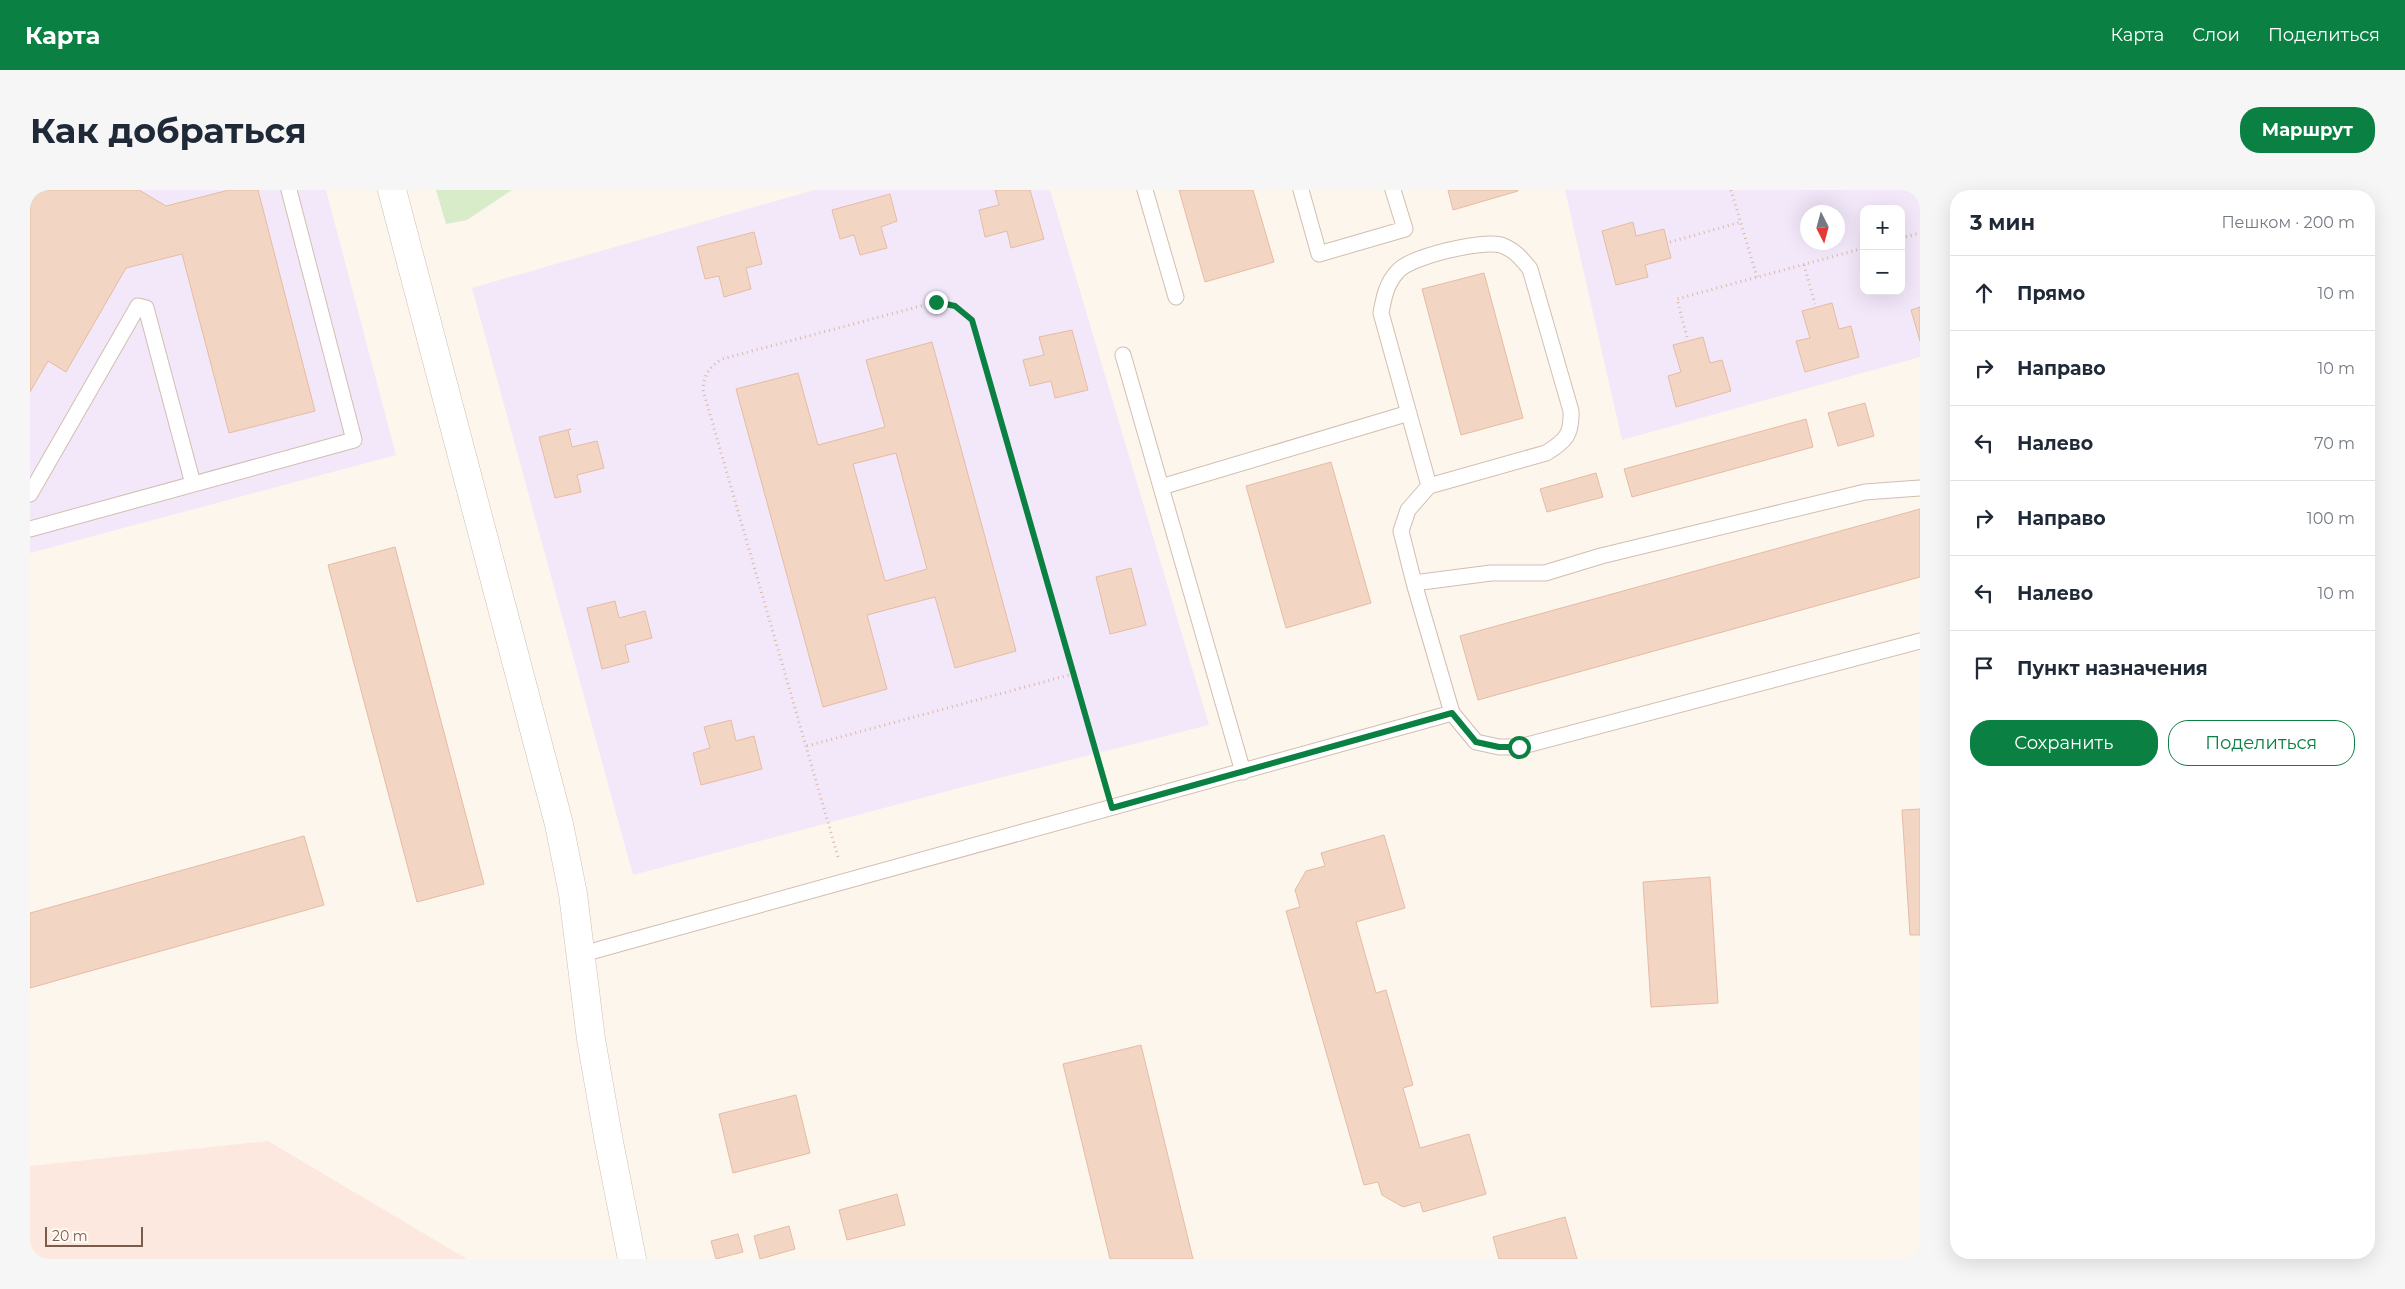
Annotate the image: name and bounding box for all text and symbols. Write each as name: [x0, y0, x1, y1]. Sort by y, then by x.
text: Карта: [25, 21, 100, 50]
text: Карта: [2110, 24, 2164, 46]
text: Слои: [2192, 24, 2240, 46]
text: Поделиться: [2268, 24, 2380, 46]
button: Маршрут: [2240, 107, 2375, 153]
text: Как добраться: [30, 109, 307, 152]
north arrow: [1800, 205, 1845, 250]
map controls: [1860, 205, 1905, 295]
button: +: [1860, 205, 1905, 250]
text: 3 мин: [1970, 210, 2035, 235]
text: Пешком · 200 m: [2221, 213, 2355, 232]
button: −: [1860, 250, 1905, 295]
icon: ahead: [1970, 279, 1998, 307]
text: Прямо: [2017, 282, 2085, 305]
text: 10 m: [2317, 284, 2355, 303]
route end: [925, 291, 948, 314]
icon: right: [1970, 354, 1998, 382]
text: Направо: [2017, 357, 2106, 380]
text: 10 m: [2317, 359, 2355, 378]
icon: left: [1970, 429, 1998, 457]
text: Налево: [2017, 432, 2093, 455]
text: 70 m: [2314, 434, 2355, 453]
icon: right: [1970, 504, 1998, 532]
text: Направо: [2017, 507, 2106, 530]
text: 100 m: [2307, 509, 2355, 528]
icon: left: [1970, 579, 1998, 607]
text: Налево: [2017, 582, 2093, 605]
text: 10 m: [2317, 584, 2355, 603]
icon: arrive: [1970, 654, 1998, 682]
text: Пункт назначения: [2017, 657, 2208, 680]
button: Сохранить: [1970, 720, 2158, 766]
button: Поделиться: [2168, 720, 2355, 766]
route start: [1508, 736, 1531, 759]
scale bar: [45, 1224, 142, 1247]
text: 20 m: [52, 1227, 88, 1245]

